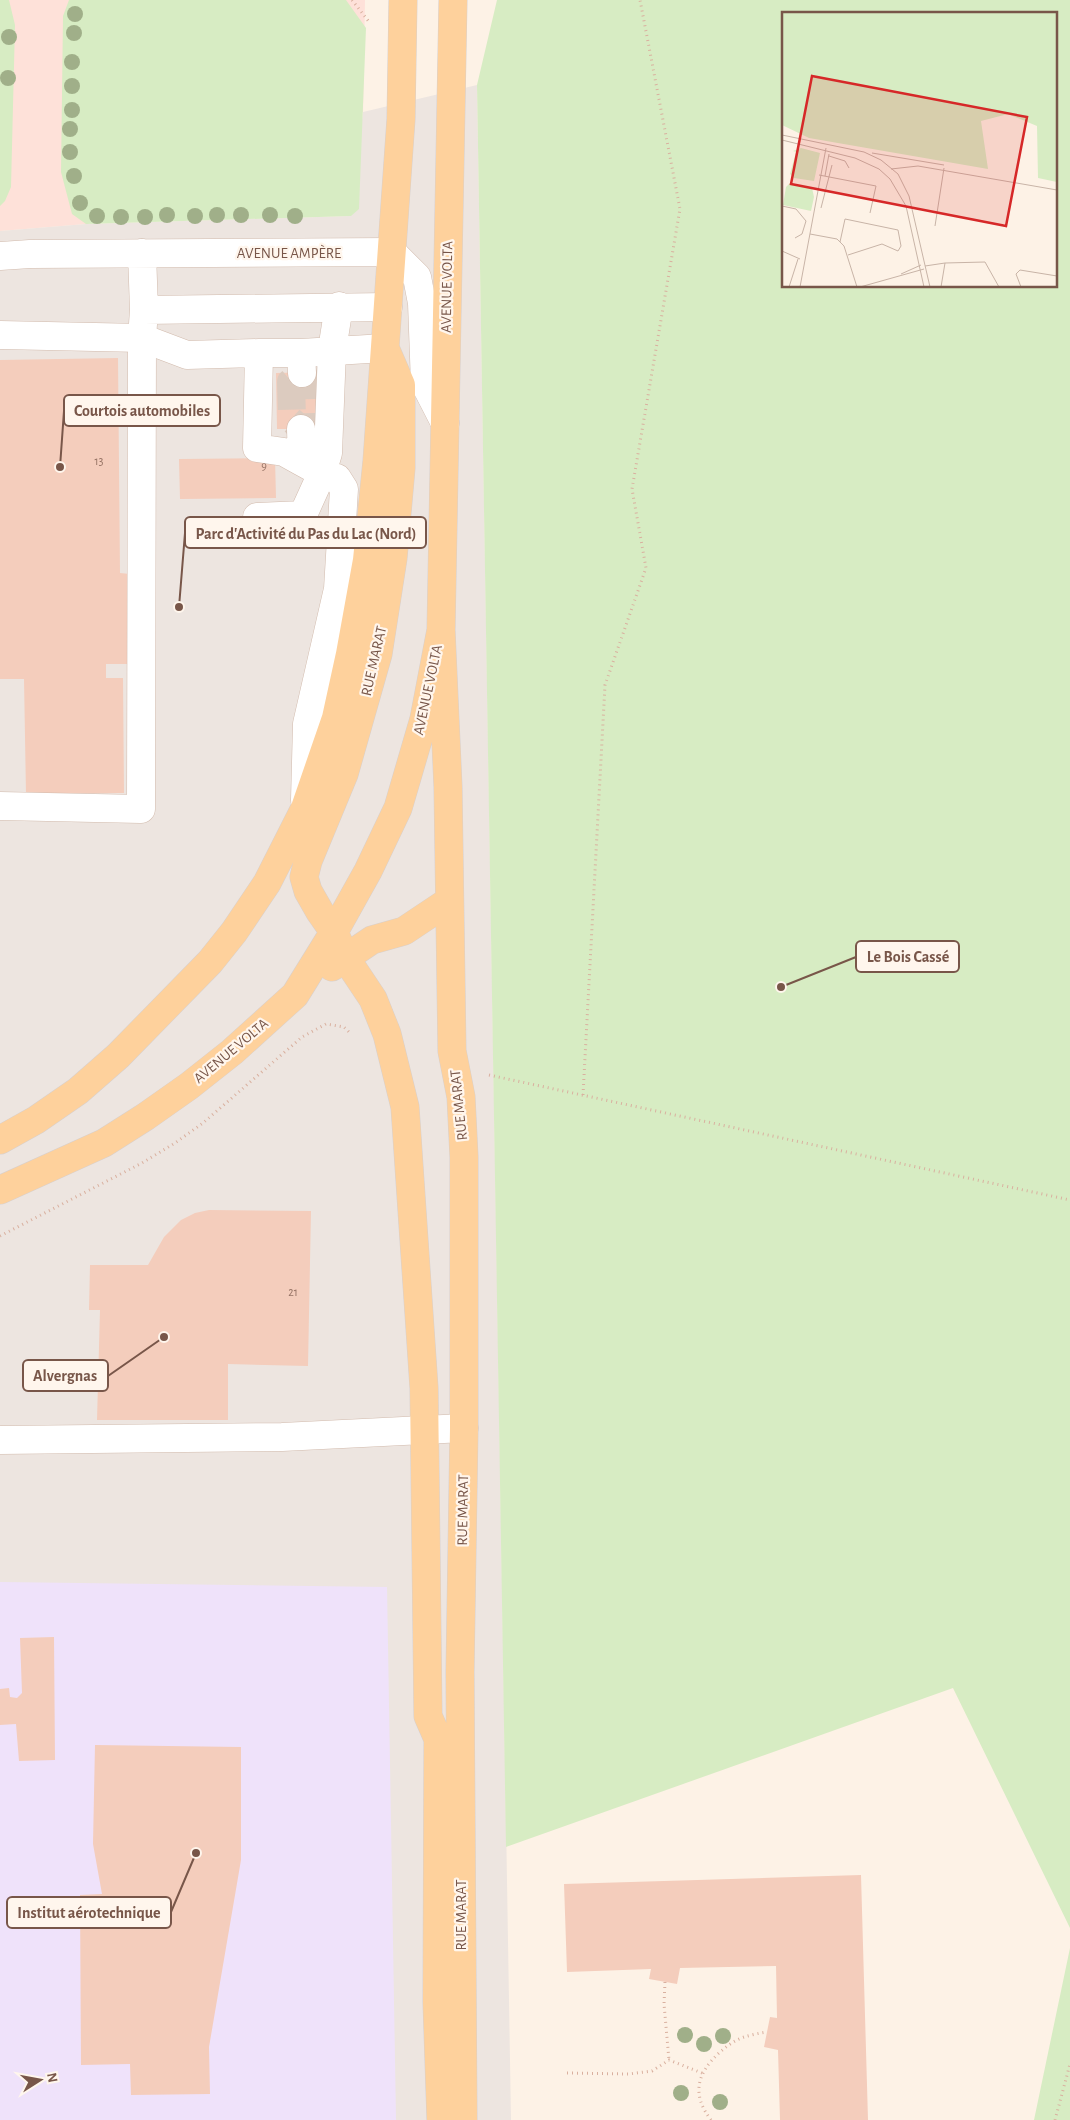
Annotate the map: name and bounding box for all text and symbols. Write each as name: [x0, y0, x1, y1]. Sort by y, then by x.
inset map: [782, 12, 1058, 288]
street label: AVENUE VOLTA: [439, 241, 455, 333]
street label: AVENUE AMPÈRE: [237, 244, 341, 261]
callout: Courtois automobiles: [64, 395, 220, 426]
text: Courtois automobiles: [74, 403, 210, 419]
house number: 13: [94, 455, 104, 467]
house number: 9: [261, 460, 267, 472]
callout: Parc d'Activité du Pas du Lac (Nord): [185, 517, 426, 548]
text: Parc d'Activité du Pas du Lac (Nord): [195, 526, 417, 542]
street label: RUE MARAT: [359, 624, 389, 697]
street label: AVENUE VOLTA: [411, 643, 445, 736]
callout: Le Bois Cassé: [856, 941, 959, 972]
text: Le Bois Cassé: [867, 949, 950, 965]
street label: AVENUE VOLTA: [191, 1016, 271, 1086]
street label: RUE MARAT: [448, 1068, 470, 1141]
house number: 21: [288, 1286, 298, 1298]
callout: Alvergnas: [23, 1360, 108, 1391]
text: Alvergnas: [33, 1368, 97, 1384]
street label: RUE MARAT: [455, 1474, 471, 1546]
street label: RUE MARAT: [454, 1879, 469, 1951]
callout: Institut aérotechnique: [7, 1897, 171, 1928]
text: Institut aérotechnique: [17, 1905, 161, 1921]
north arrow: [15, 2055, 65, 2105]
text: N: [44, 2072, 60, 2084]

